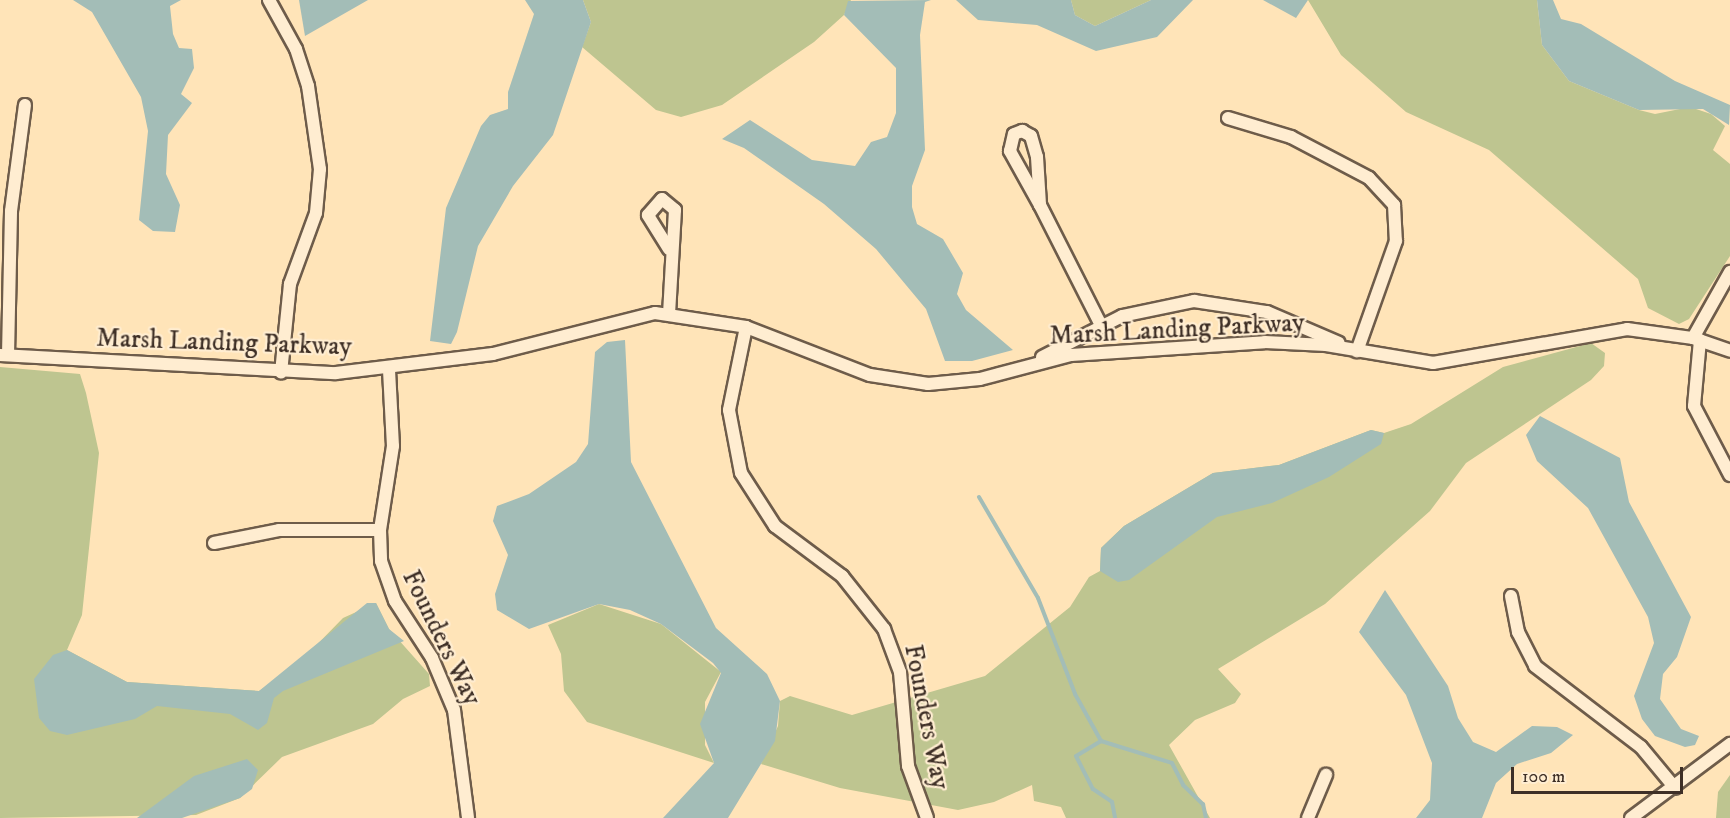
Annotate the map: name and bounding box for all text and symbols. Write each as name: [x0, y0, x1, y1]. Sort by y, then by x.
street label: Marsh Landing Parkway: [1049, 308, 1305, 352]
street label: Marsh Landing Parkway: [96, 323, 352, 363]
street label: Founders Way: [395, 565, 487, 711]
street label: Founders Way: [897, 642, 955, 792]
scale bar: [1514, 755, 1686, 793]
text: 100 m: [1522, 766, 1565, 788]

